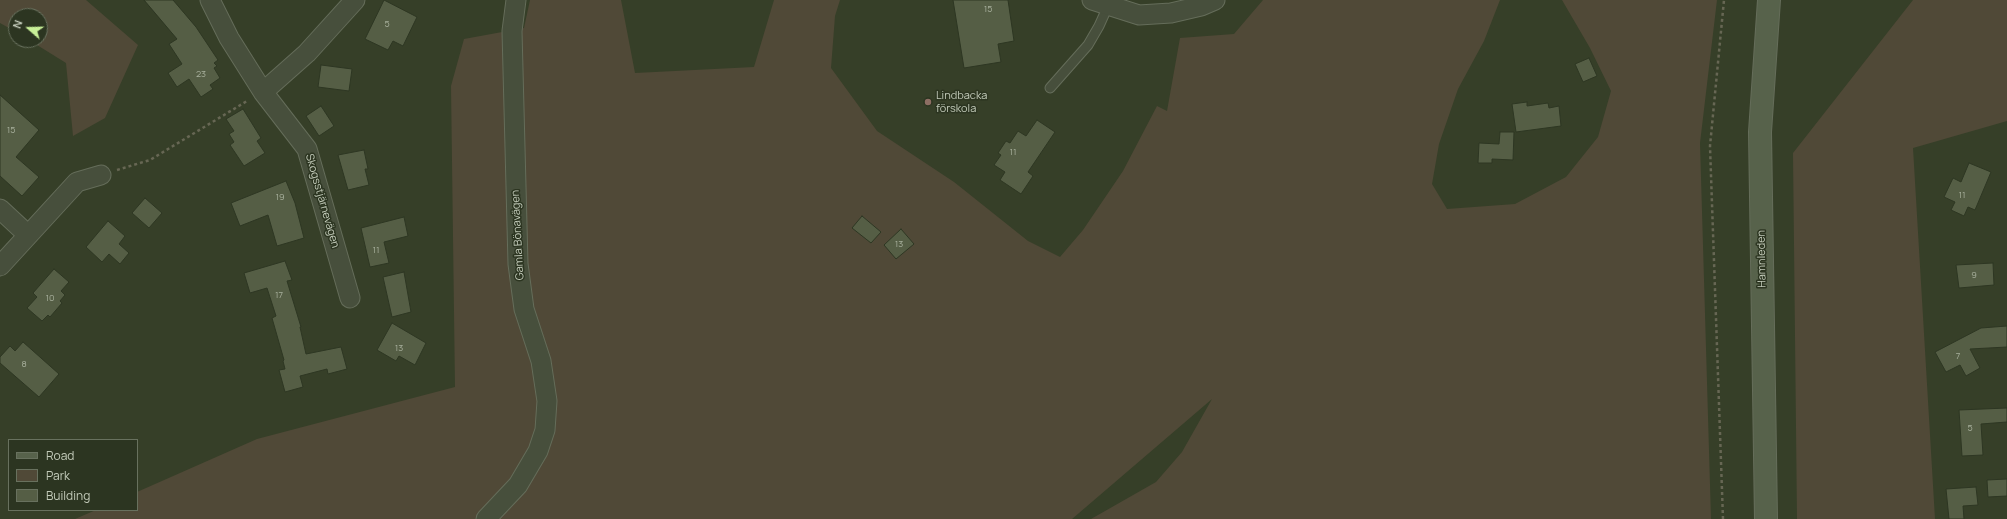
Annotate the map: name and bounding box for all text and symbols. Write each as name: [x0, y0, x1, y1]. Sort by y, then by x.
house number: 15: [984, 4, 992, 14]
north arrow: [8, 8, 48, 48]
text: N: [9, 18, 26, 30]
house number: 5: [384, 19, 390, 29]
house number: 23: [196, 69, 206, 79]
place label: Lindbacka förskola: [936, 89, 987, 115]
marker: Lindbacka förskola: [923, 97, 933, 107]
house number: 15: [7, 125, 15, 135]
house number: 11: [1009, 147, 1017, 157]
street label: Skogsstjärnevägen: [302, 152, 342, 250]
street label: Gamla Bönavägen: [509, 190, 527, 280]
house number: 11: [1958, 190, 1966, 200]
house number: 19: [275, 192, 285, 202]
street label: Hamnleden: [1755, 230, 1769, 288]
house number: 13: [895, 239, 903, 249]
house number: 11: [372, 245, 380, 255]
house number: 9: [1971, 270, 1977, 280]
house number: 17: [275, 290, 283, 300]
house number: 10: [46, 293, 54, 303]
house number: 13: [395, 343, 403, 353]
house number: 7: [1956, 351, 1960, 361]
house number: 8: [21, 359, 27, 369]
house number: 5: [1967, 423, 1973, 433]
legend: [8, 439, 138, 511]
text: Road: [46, 447, 74, 464]
text: Park: [46, 467, 70, 484]
text: Building: [46, 487, 90, 504]

